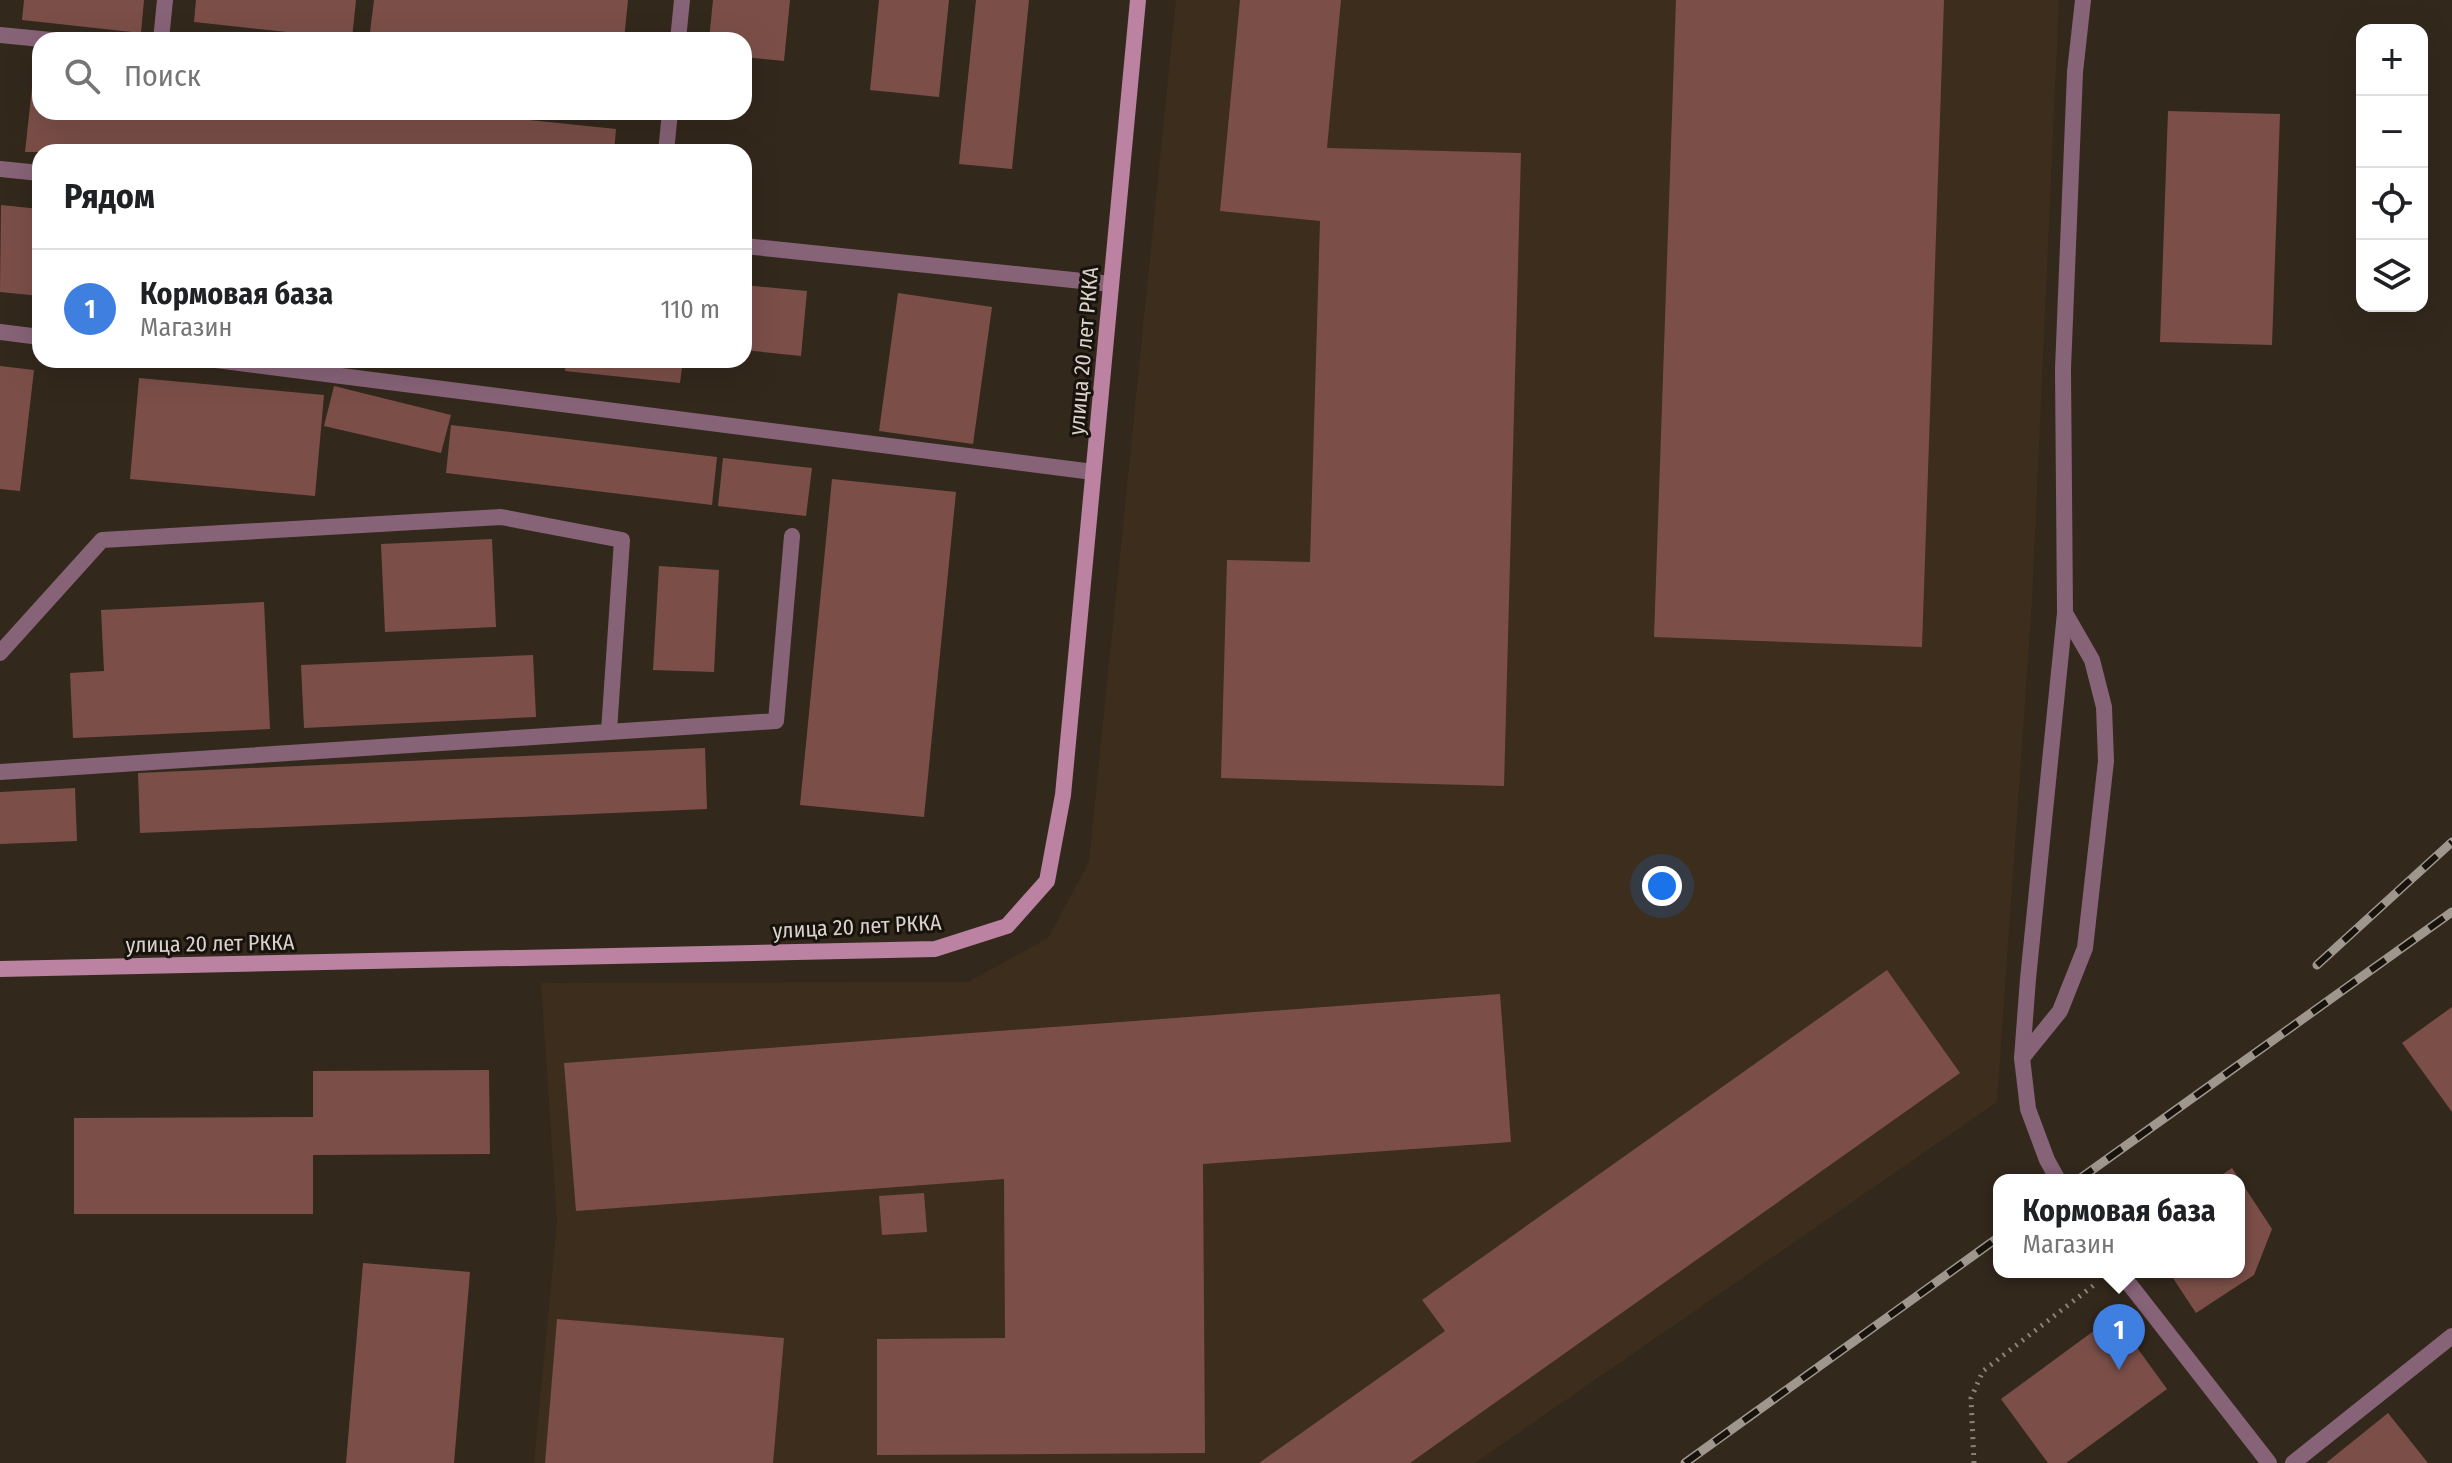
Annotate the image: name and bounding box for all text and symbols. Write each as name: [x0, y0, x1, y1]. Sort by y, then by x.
map controls: [2356, 24, 2428, 312]
button: +: [2356, 24, 2428, 96]
search box: [32, 32, 752, 120]
icon: search: [60, 54, 104, 98]
text: Поиск: [124, 58, 201, 94]
button: −: [2356, 96, 2428, 168]
button: locate: [2356, 168, 2428, 240]
text: Рядом: [64, 176, 155, 217]
button: layers: [2356, 240, 2428, 312]
street label: улица 20 лет РККА: [1063, 265, 1104, 436]
text: Кормовая база: [140, 276, 333, 312]
text: 1: [85, 294, 96, 325]
text: 110 m: [660, 294, 720, 325]
text: Магазин: [140, 312, 232, 343]
your location: [1642, 866, 1682, 906]
street label: улица 20 лет РККА: [772, 909, 943, 944]
street label: улица 20 лет РККА: [125, 929, 295, 958]
popup: [1993, 1174, 2245, 1278]
text: Кормовая база: [2022, 1193, 2216, 1229]
text: Магазин: [2022, 1229, 2115, 1260]
pin: 1: [2093, 1304, 2145, 1370]

